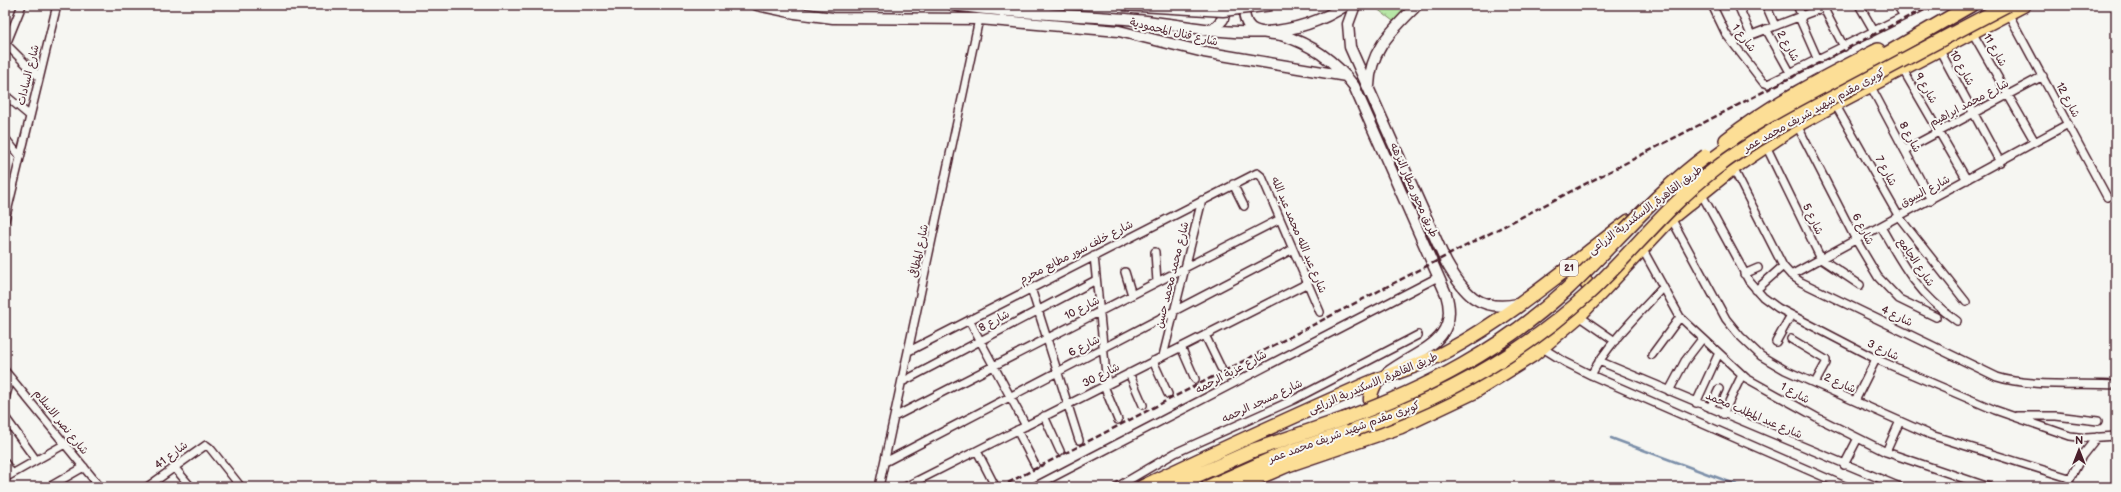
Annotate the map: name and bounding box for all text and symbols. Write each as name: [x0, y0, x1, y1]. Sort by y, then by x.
street label: شارع قنال المحمودية: [1128, 16, 1219, 50]
street label: شارع 1: [1728, 22, 1759, 56]
street label: شارع 2: [1772, 28, 1802, 65]
street label: شارع 11: [1979, 31, 2009, 70]
street label: شارع السادات: [14, 43, 44, 107]
street label: شارع 10: [1945, 48, 1977, 89]
street label: كوبرى مقدم شهيد شريف محمد عمر: [1740, 65, 1888, 157]
street label: شارع 9: [1910, 70, 1940, 107]
street label: شارع محمد ابراهيم: [1927, 77, 2012, 131]
street label: شارع 12: [2052, 80, 2083, 121]
street label: شارع 8: [1895, 119, 1924, 156]
street label: طريق محور مطار النزهه: [1386, 141, 1441, 240]
street label: شارع 7: [1871, 154, 1899, 189]
street label: طريق القاهرة, الاسكندرية الزراعى: [1585, 163, 1705, 258]
street label: شارع السوق: [1898, 172, 1953, 211]
street label: شارع عبد الله محمد عبد الله: [1267, 175, 1329, 296]
street label: شارع 5: [1798, 201, 1826, 238]
street label: شارع 6: [1848, 211, 1877, 248]
street label: شارع خلف سور مطابع محرم: [1017, 218, 1136, 288]
street label: شارع محمد محمد حسن: [1152, 220, 1194, 330]
street label: شارع المطافى: [905, 223, 933, 279]
street label: شارع الجامع: [1893, 235, 1937, 290]
road number: 21: [1560, 260, 1578, 276]
street label: شارع 10: [1062, 294, 1103, 324]
street label: شارع 4: [1878, 303, 1915, 331]
street label: شارع 8: [976, 307, 1013, 336]
street label: شارع 6: [1066, 333, 1103, 361]
street label: شارع 3: [1864, 337, 1901, 365]
street label: شارع عزبة الرحمه: [1193, 348, 1270, 398]
street label: طريق القاهرة, الاسكندرية الزراعى: [1306, 350, 1440, 417]
street label: شارع 30: [1080, 360, 1123, 392]
street label: شارع 2: [1821, 370, 1858, 398]
street label: شارع مسجد الرحمه: [1220, 377, 1305, 427]
street label: شارع 1: [1777, 380, 1812, 408]
street label: شارع نصر الاسلام: [29, 387, 91, 458]
street label: شارع عبد المطلب محمد: [1703, 389, 1804, 443]
street label: كوبرى مقدم شهيد شريف محمد عمر: [1266, 398, 1422, 468]
north arrow: [2059, 430, 2099, 470]
text: N: [2075, 434, 2083, 447]
street label: شارع 41: [152, 438, 191, 473]

